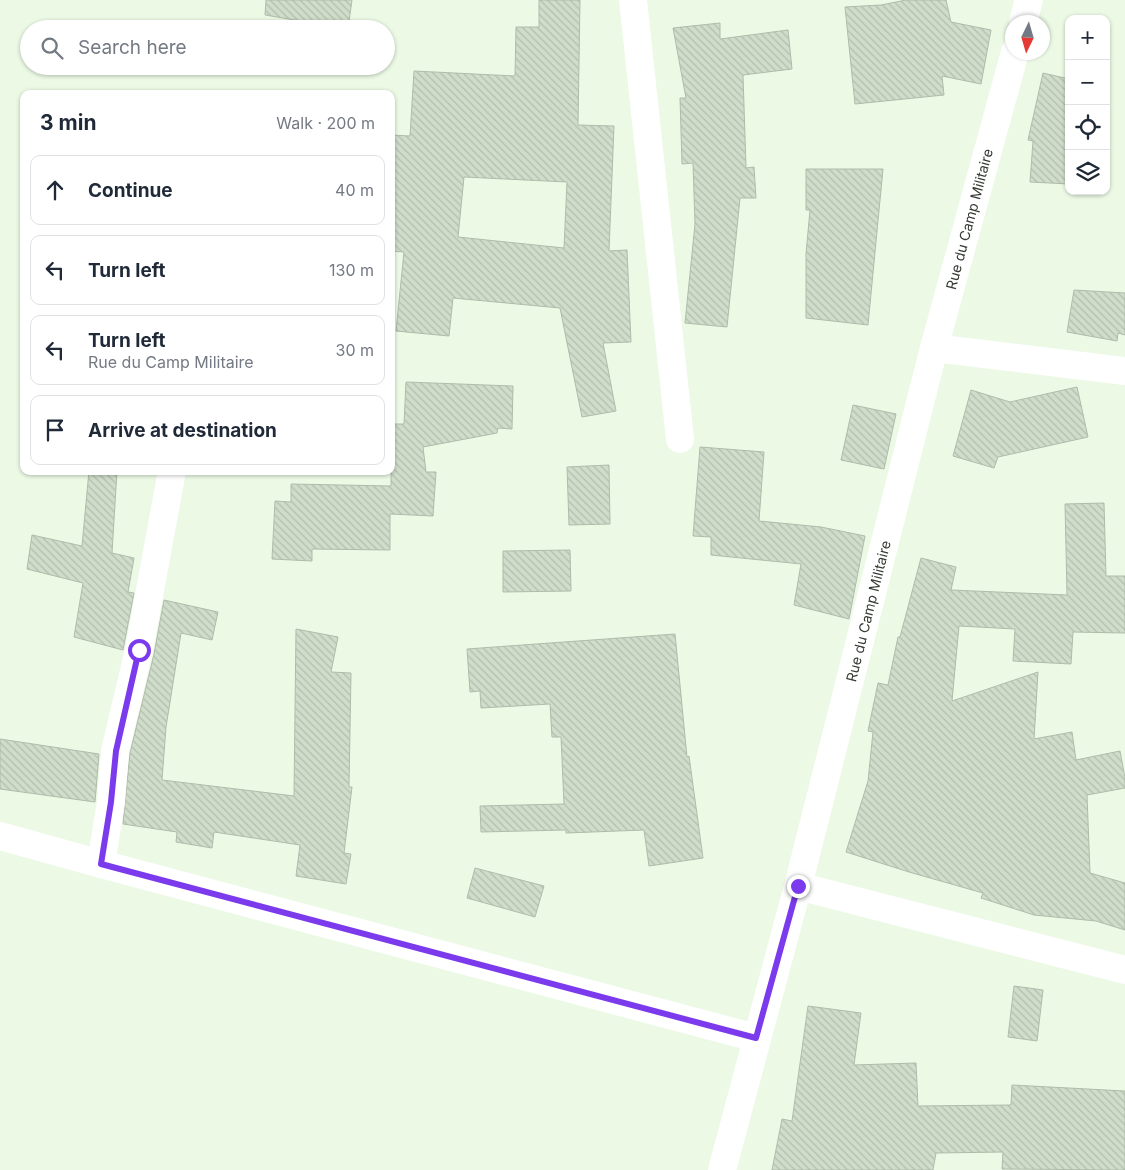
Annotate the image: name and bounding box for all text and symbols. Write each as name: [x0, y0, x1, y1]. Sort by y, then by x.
north arrow: [1005, 15, 1050, 60]
map controls: [1065, 15, 1110, 195]
button: +: [1065, 15, 1110, 60]
search box: [20, 20, 395, 75]
icon: search: [38, 34, 66, 62]
text: Search here: [78, 36, 187, 59]
button: −: [1065, 60, 1110, 105]
button: locate: [1065, 105, 1110, 150]
text: 3 min: [40, 110, 96, 135]
text: Walk · 200 m: [276, 113, 375, 133]
street label: Rue du Camp Militaire: [942, 147, 996, 291]
button: layers: [1065, 150, 1110, 195]
icon: ahead: [41, 176, 69, 204]
text: Continue: [88, 179, 173, 202]
text: 40 m: [335, 180, 374, 200]
icon: left: [41, 256, 69, 284]
text: Turn left: [88, 259, 166, 282]
text: 130 m: [329, 260, 374, 280]
text: Turn left: [88, 329, 166, 352]
icon: left: [41, 336, 69, 364]
text: 30 m: [336, 340, 374, 360]
text: Rue du Camp Militaire: [88, 352, 254, 372]
icon: arrive: [41, 416, 69, 444]
text: Arrive at destination: [88, 419, 277, 442]
street label: Rue du Camp Militaire: [842, 539, 894, 683]
route start: [128, 639, 151, 662]
route end: [787, 875, 810, 898]

